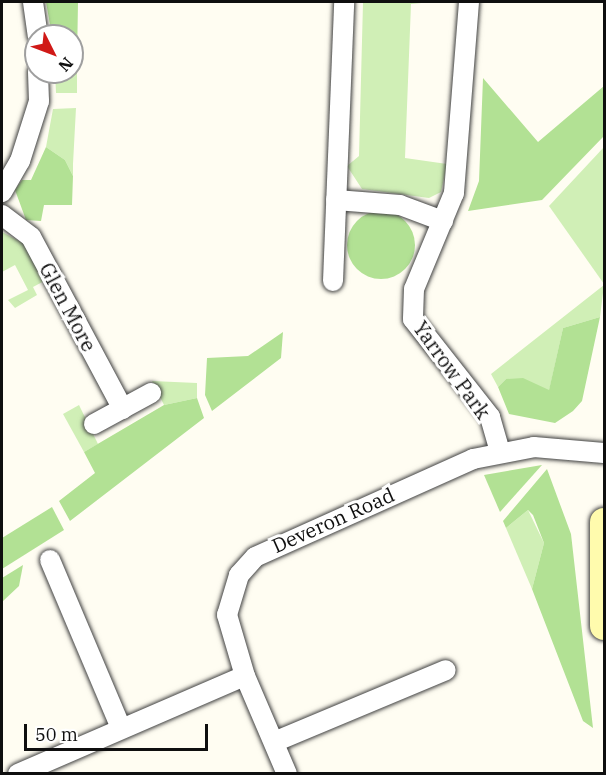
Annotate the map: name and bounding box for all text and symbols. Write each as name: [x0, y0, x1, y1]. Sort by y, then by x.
north arrow: [24, 24, 84, 84]
text: N: [54, 53, 78, 76]
street label: Glen More: [35, 259, 101, 355]
street label: Yarrow Park: [409, 316, 495, 424]
street label: Deveron Road: [268, 482, 398, 558]
scale bar: [27, 712, 212, 750]
text: 50 m: [35, 723, 78, 746]

